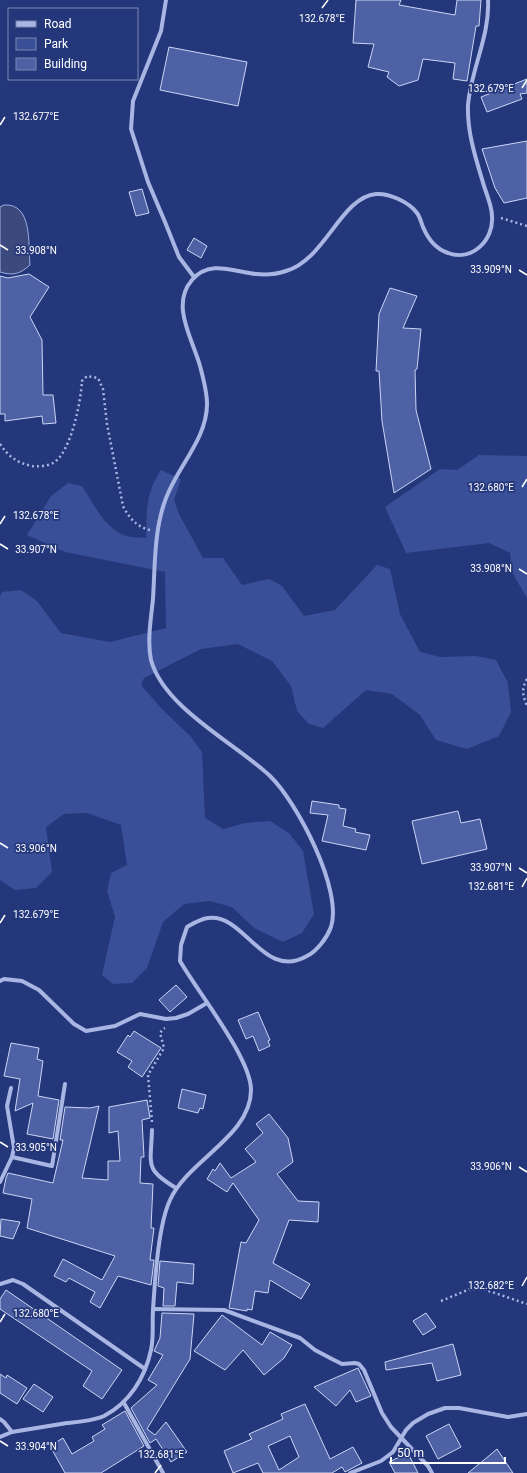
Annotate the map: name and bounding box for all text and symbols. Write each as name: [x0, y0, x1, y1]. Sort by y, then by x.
legend: [8, 8, 138, 80]
text: 132.678°E: [299, 13, 345, 24]
text: Road: [44, 17, 72, 31]
text: Park: [44, 37, 69, 51]
text: Building: [44, 57, 87, 71]
text: 132.679°E: [468, 83, 514, 94]
text: 132.677°E: [13, 111, 59, 122]
text: 33.908°N: [15, 245, 57, 256]
text: 33.909°N: [470, 264, 512, 275]
text: 132.680°E: [468, 482, 514, 493]
text: 132.678°E: [13, 510, 59, 521]
text: 33.907°N: [15, 544, 57, 555]
text: 33.908°N: [470, 563, 512, 574]
text: 33.906°N: [15, 843, 57, 854]
text: 33.907°N: [470, 862, 512, 873]
text: 132.681°E: [468, 881, 514, 892]
text: 132.679°E: [13, 909, 59, 920]
text: 33.905°N: [15, 1142, 57, 1153]
text: 33.906°N: [470, 1161, 512, 1172]
text: 132.682°E: [468, 1280, 514, 1291]
text: 132.680°E: [13, 1308, 59, 1319]
scale bar: [391, 1439, 505, 1465]
text: 33.904°N: [15, 1441, 57, 1452]
text: 50 m: [397, 1446, 424, 1460]
text: 132.681°E: [138, 1449, 184, 1460]

